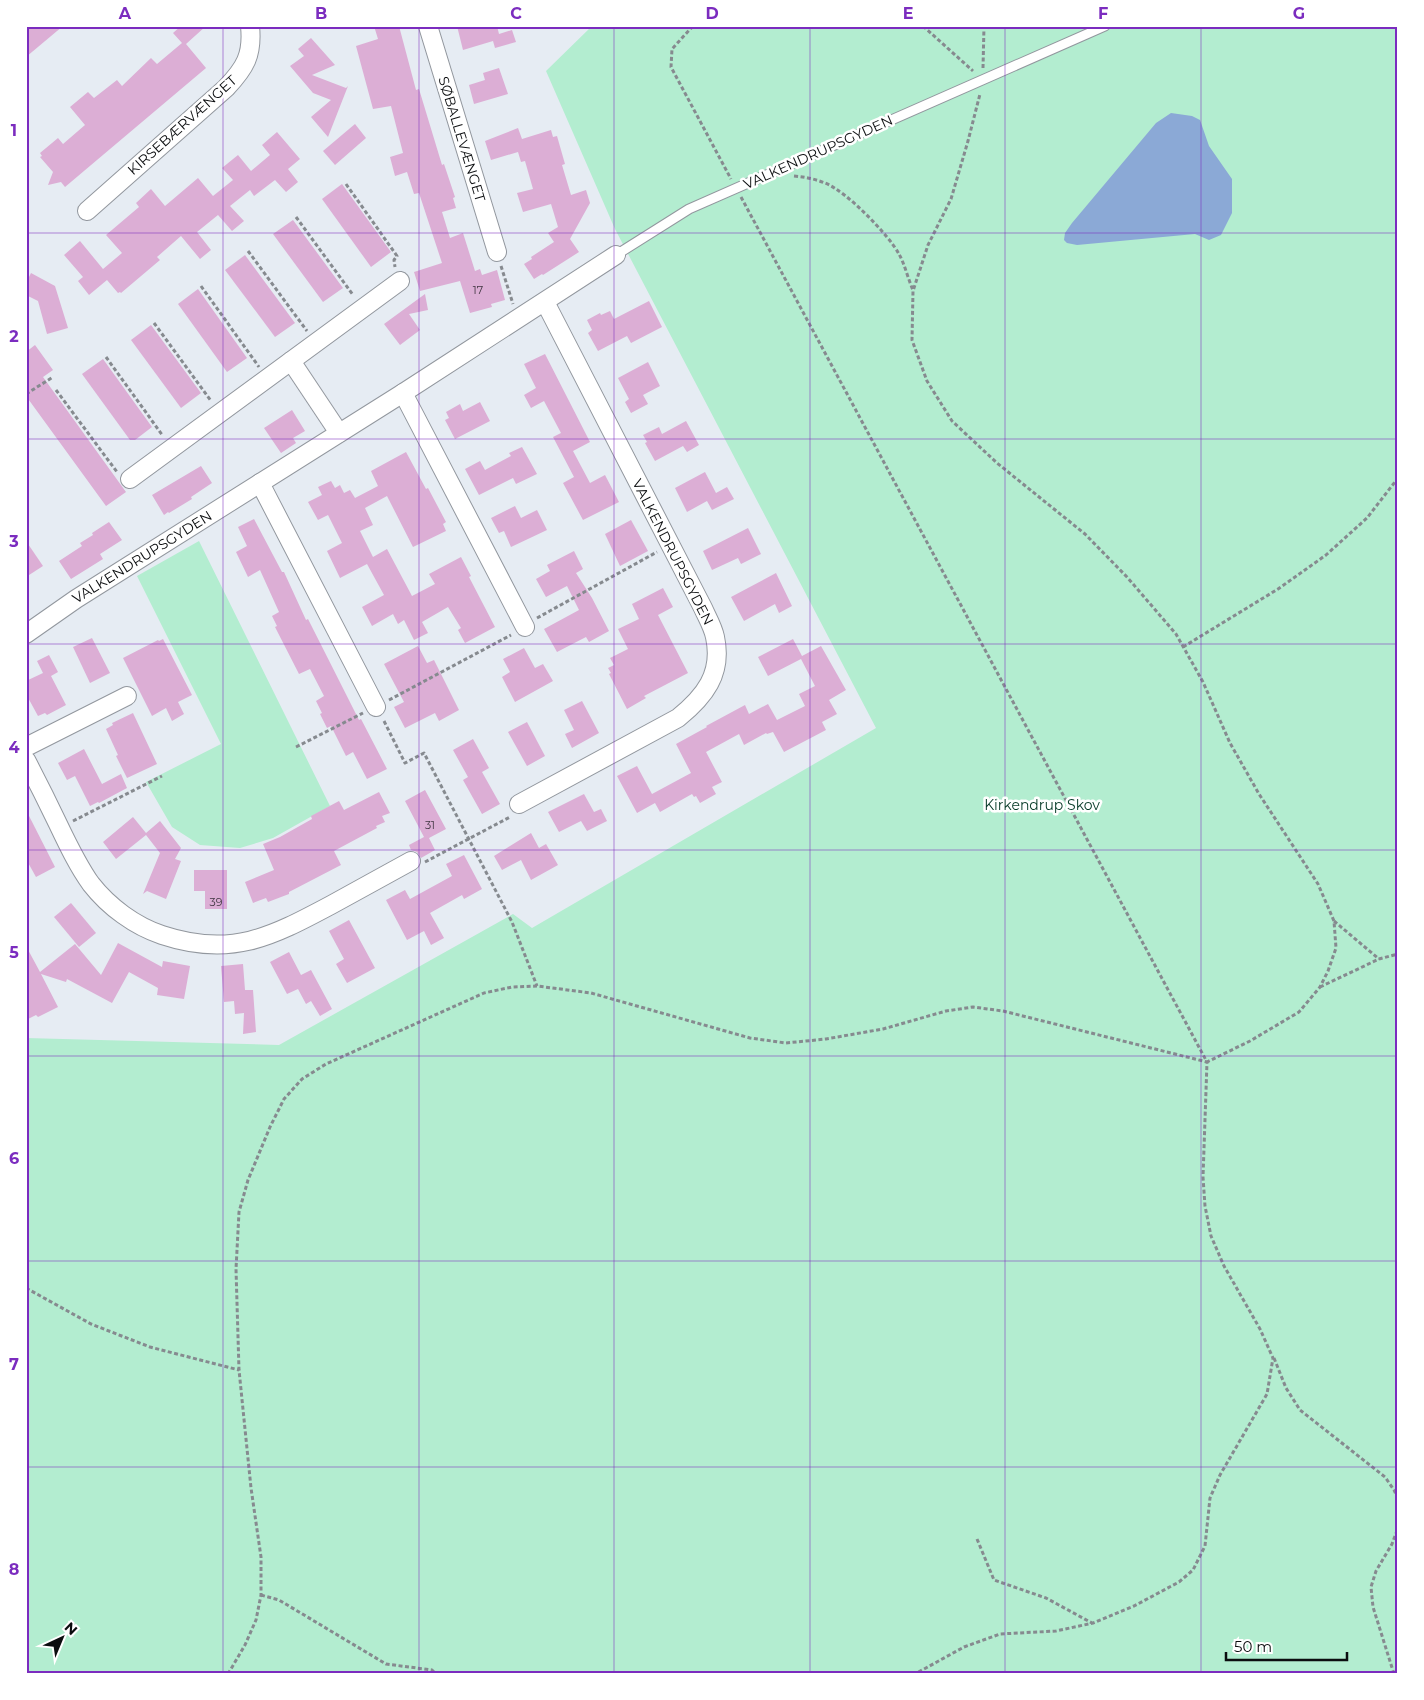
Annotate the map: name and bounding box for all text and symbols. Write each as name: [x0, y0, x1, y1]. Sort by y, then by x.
text: A: [118, 4, 132, 23]
text: B: [315, 4, 327, 23]
text: C: [510, 4, 522, 23]
text: D: [705, 4, 719, 23]
text: E: [903, 4, 913, 23]
text: F: [1098, 4, 1108, 23]
text: G: [1293, 4, 1305, 23]
street label: KIRSEBÆRVÆNGET: [124, 71, 240, 179]
street label: SØBALLEVÆNGET: [434, 74, 490, 204]
street label: VALKENDRUPSGYDEN: [741, 111, 895, 193]
text: 1: [11, 121, 17, 140]
house number: 17: [473, 283, 483, 297]
text: 2: [9, 327, 19, 346]
street label: VALKENDRUPSGYDEN: [628, 476, 718, 628]
street label: VALKENDRUPSGYDEN: [69, 507, 215, 607]
text: 3: [8, 532, 19, 551]
text: 4: [8, 738, 20, 757]
park label: Kirkendrup Skov: [984, 796, 1100, 814]
house number: 31: [425, 818, 435, 832]
house number: 39: [210, 895, 223, 909]
text: 5: [9, 943, 19, 962]
text: 6: [9, 1149, 19, 1168]
text: 7: [9, 1355, 19, 1374]
text: 8: [9, 1560, 19, 1579]
north arrow: [38, 1612, 88, 1662]
text: N: [61, 1618, 81, 1639]
scale bar: [1226, 1630, 1348, 1662]
text: 50 m: [1234, 1637, 1272, 1656]

